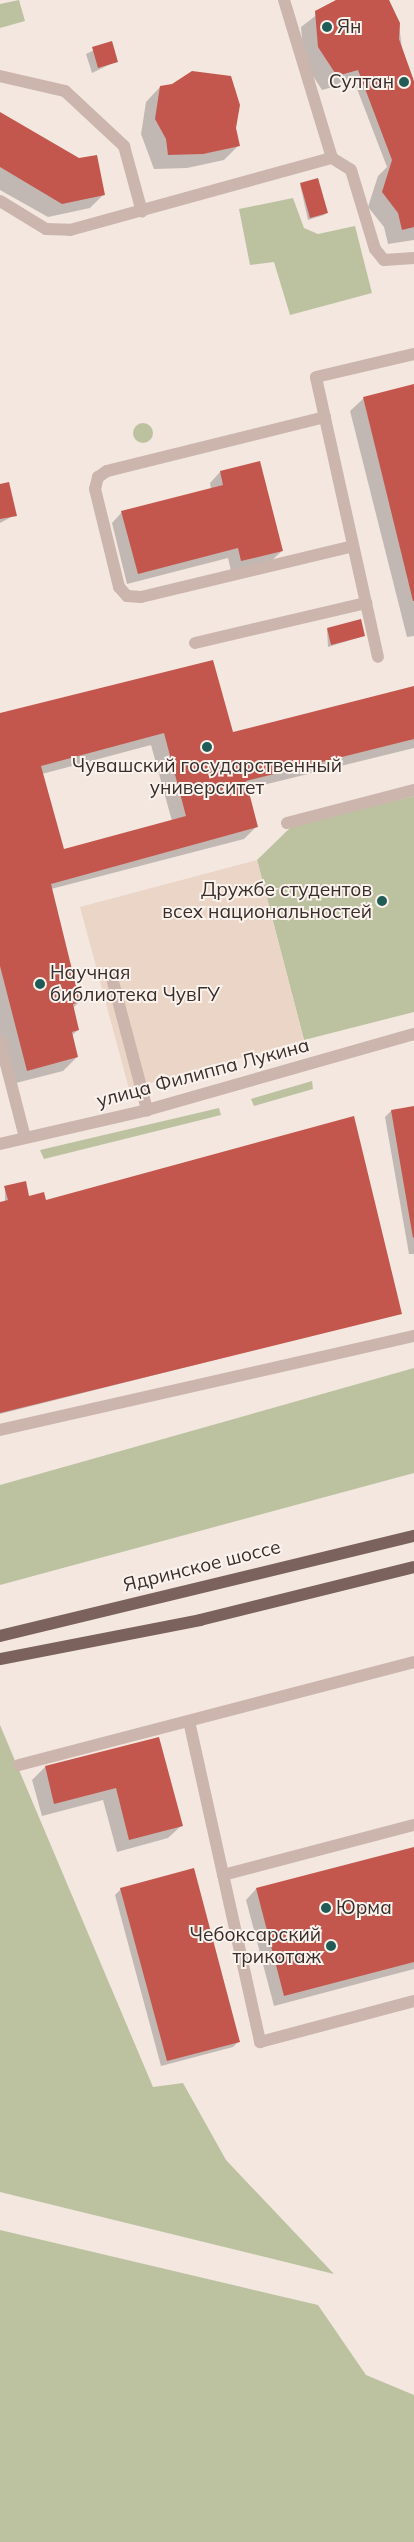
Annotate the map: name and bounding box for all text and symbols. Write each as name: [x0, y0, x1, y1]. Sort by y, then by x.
place label: Ян: [337, 16, 361, 38]
marker: Ян: [321, 21, 333, 33]
place label: Султан: [329, 71, 394, 93]
marker: Султан: [398, 76, 410, 88]
marker: Чувашский государственный университет: [201, 741, 213, 753]
place label: Чувашский государственный университет: [72, 755, 342, 799]
place label: Дружбе студентов всех национальностей: [162, 879, 372, 923]
marker: Дружбе студентов всех национальностей: [376, 895, 388, 907]
place label: Научная библиотека ЧувГУ: [50, 962, 220, 1006]
marker: Научная библиотека ЧувГУ: [34, 978, 46, 990]
street label: улица Филиппа Лукина: [94, 1034, 312, 1112]
street label: Ядринское шоссе: [121, 1535, 283, 1597]
place label: Юрма: [336, 1897, 392, 1919]
marker: Юрма: [320, 1902, 332, 1914]
place label: Чебоксарский трикотаж: [190, 1924, 321, 1968]
marker: Чебоксарский трикотаж: [325, 1940, 337, 1952]

